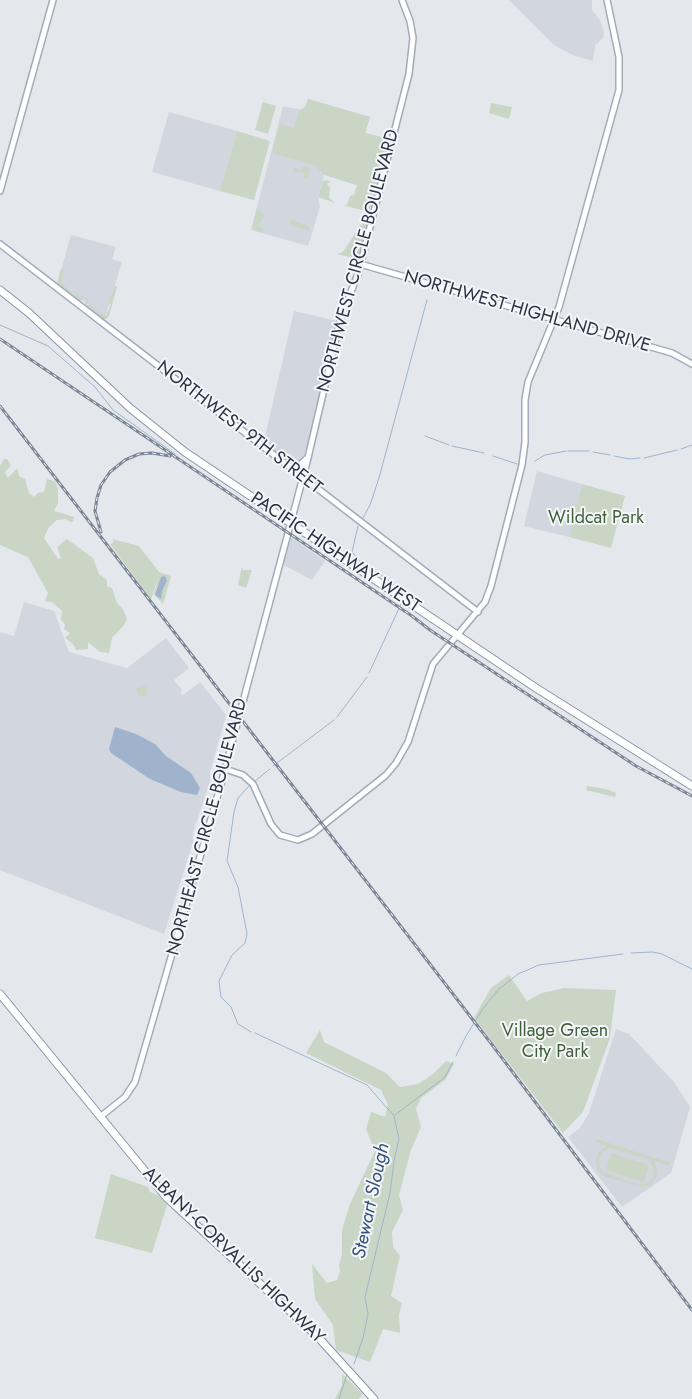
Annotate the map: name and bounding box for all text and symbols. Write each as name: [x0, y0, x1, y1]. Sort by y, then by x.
street label: NORTHWEST CIRCLE BOULEVARD: [313, 127, 405, 395]
street label: NORTHWEST HIGHLAND DRIVE: [401, 266, 653, 358]
street label: NORTHWEST 9TH STREET: [152, 357, 326, 499]
street label: PACIFIC HIGHWAY WEST: [246, 488, 424, 618]
park label: Wildcat Park: [548, 508, 644, 530]
street label: NORTHEAST CIRCLE BOULEVARD: [163, 696, 253, 958]
park label: Village Green City Park: [502, 1021, 608, 1064]
water label: Stewart Slough: [349, 1141, 395, 1261]
street label: ALBANY-CORVALLIS HIGHWAY: [137, 1163, 329, 1349]

